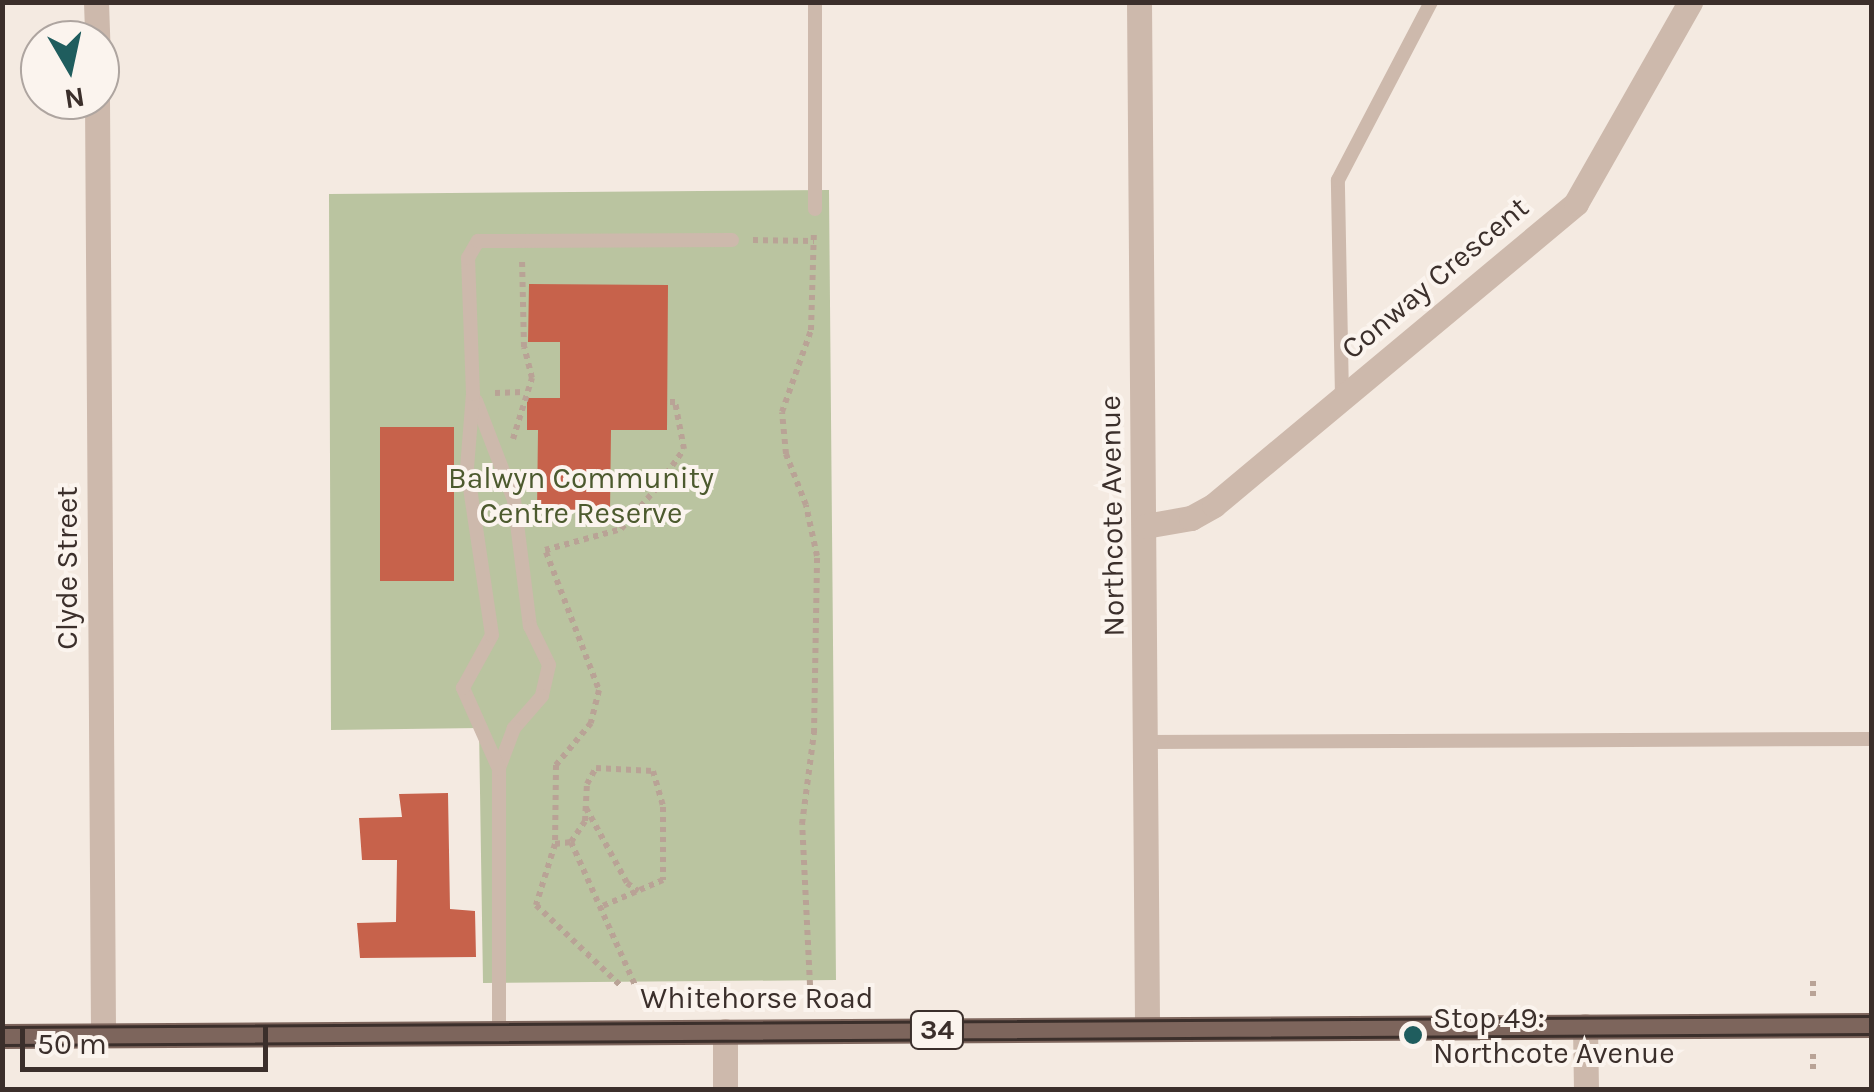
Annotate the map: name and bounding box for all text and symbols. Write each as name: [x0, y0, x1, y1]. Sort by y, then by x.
north arrow: [20, 20, 120, 120]
text: N: [62, 80, 87, 116]
street label: Conway Crescent: [1334, 189, 1536, 367]
street label: Northcote Avenue: [1092, 395, 1132, 637]
park label: Balwyn Community Centre Reserve: [448, 460, 714, 530]
street label: Clyde Street: [49, 486, 85, 650]
street label: Whitehorse Road: [640, 980, 874, 1016]
place label: Stop 49: Northcote Avenue: [1433, 1000, 1675, 1070]
scale bar: [25, 1007, 272, 1069]
road number: 34: [910, 1007, 964, 1053]
marker: Stop 49: Northcote Avenue: [1402, 1024, 1424, 1046]
text: 50 m: [37, 1026, 107, 1062]

